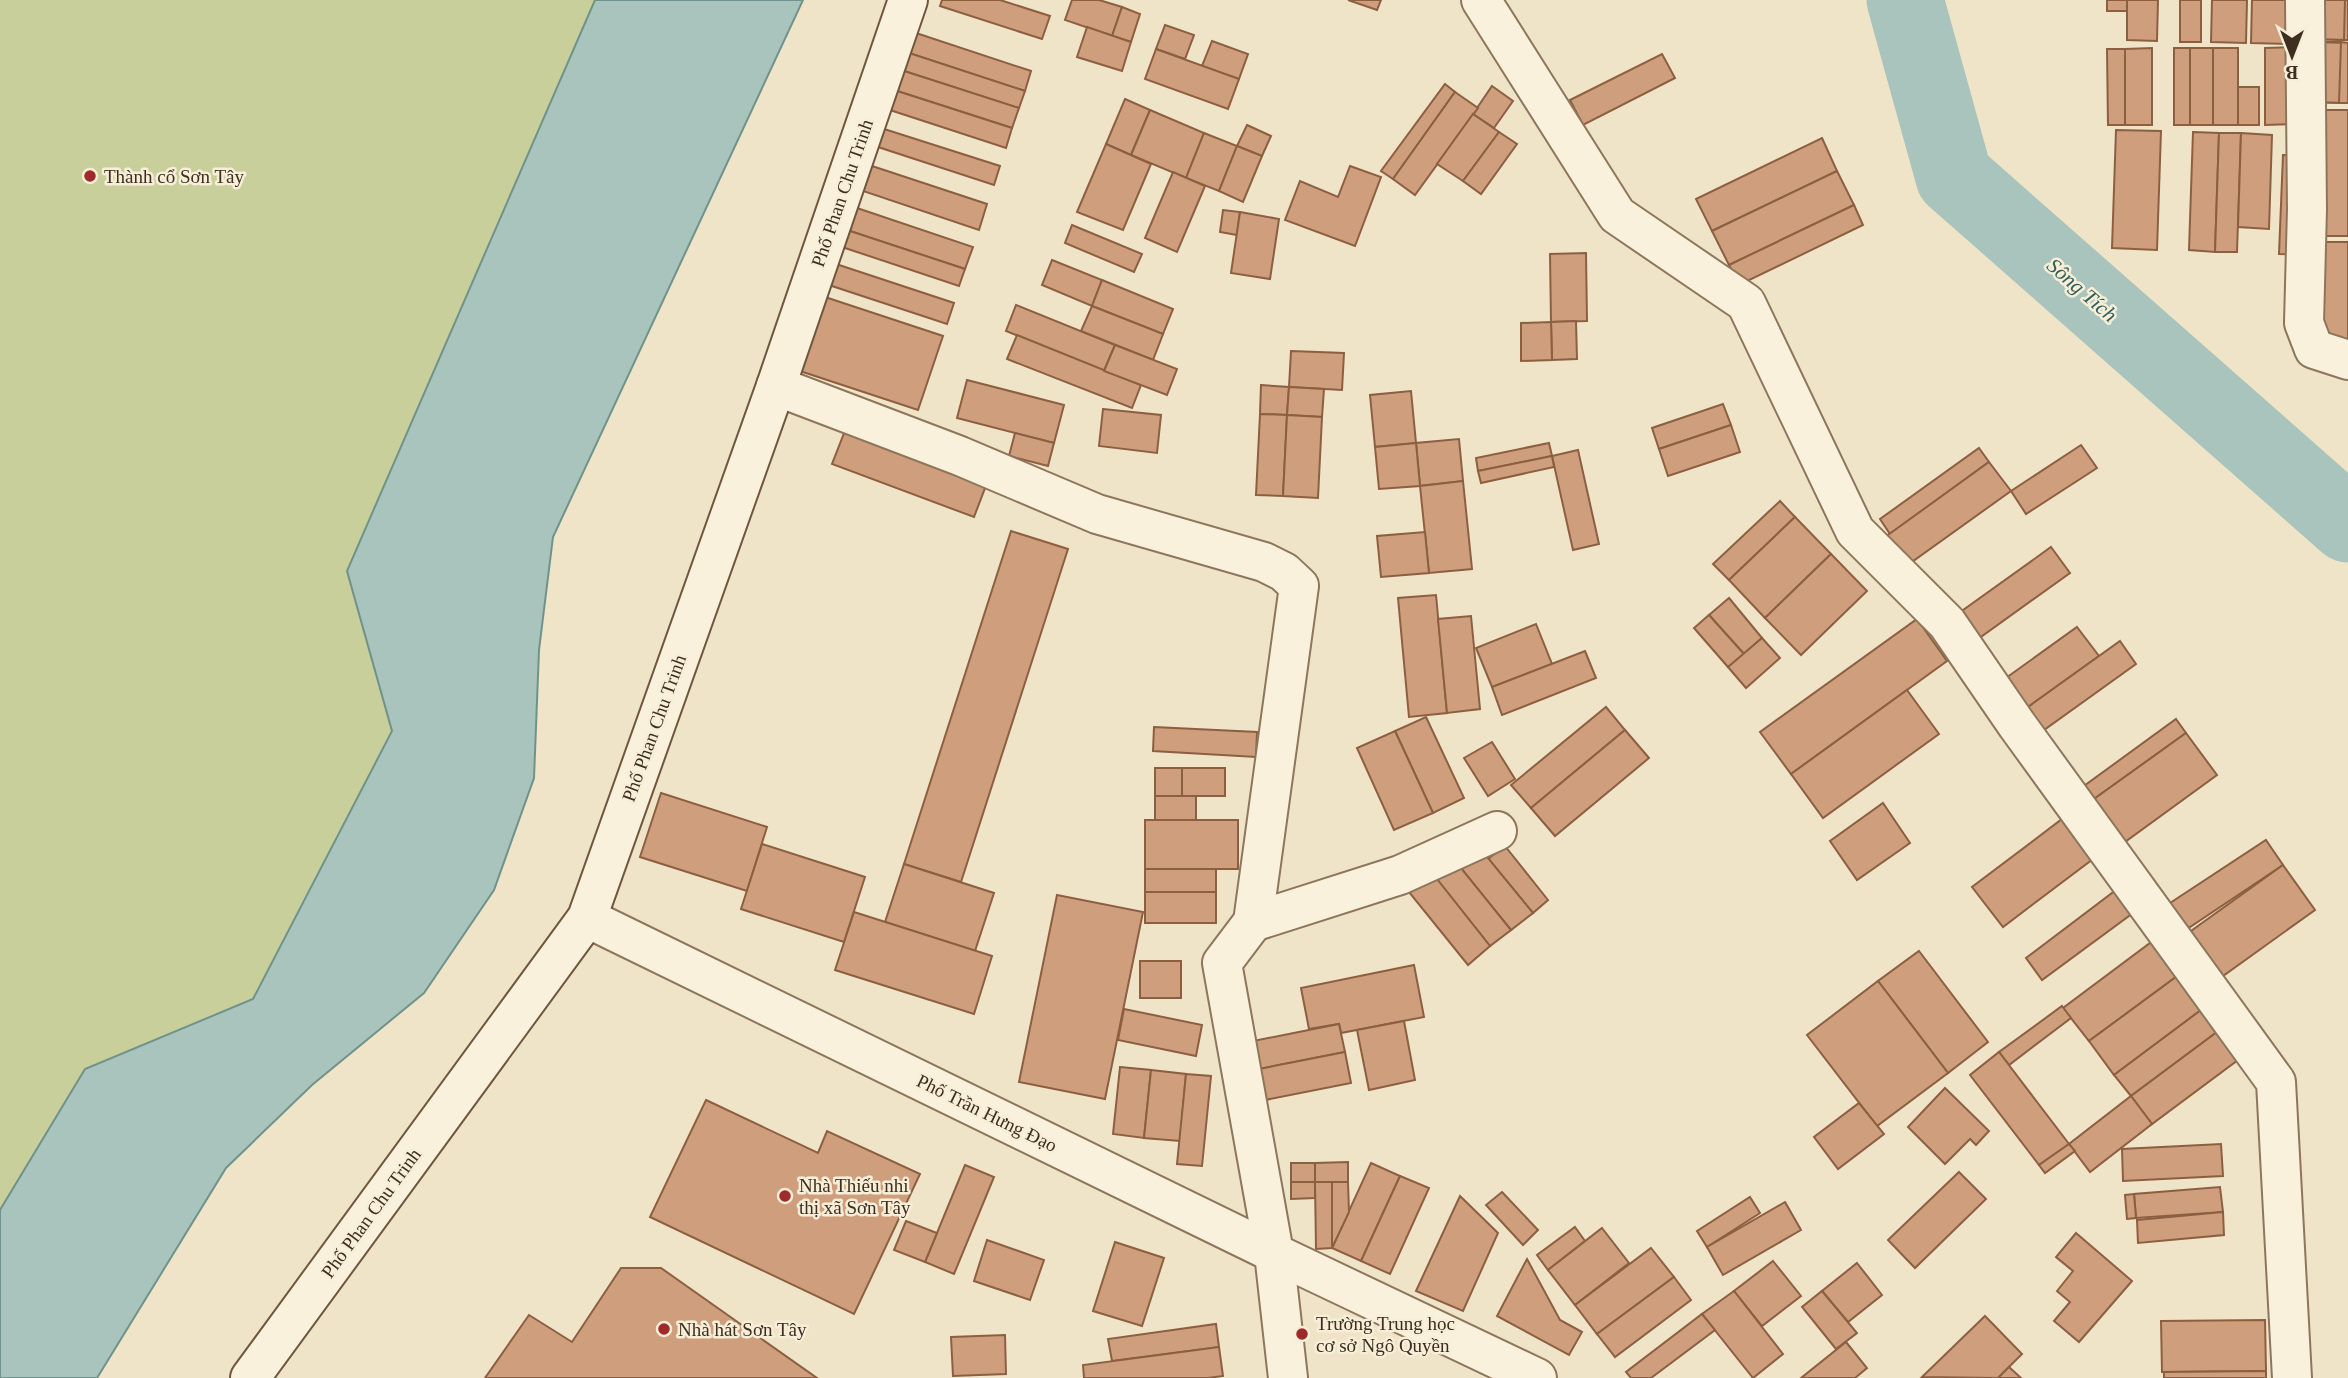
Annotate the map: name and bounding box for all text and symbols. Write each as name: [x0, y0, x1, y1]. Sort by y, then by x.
north arrow: [2257, 21, 2327, 91]
text: B: [2285, 62, 2298, 83]
street label: Phố Phan Chu Trinh: [807, 116, 877, 270]
place label: Thành cổ Sơn Tây: [104, 166, 245, 187]
marker: Thành cổ Sơn Tây: [82, 168, 98, 184]
water label: Sông Tích: [2042, 253, 2122, 327]
street label: Phố Phan Chu Trinh: [618, 651, 690, 804]
street label: Phố Trần Hưng Đạo: [913, 1070, 1061, 1156]
street label: Phố Phan Chu Trinh: [317, 1144, 425, 1282]
place label: Nhà Thiếu nhi thị xã Sơn Tây: [799, 1175, 911, 1218]
marker: Nhà Thiếu nhi thị xã Sơn Tây: [777, 1188, 793, 1204]
place label: Trường Trung học cơ sở Ngô Quyền: [1316, 1313, 1455, 1356]
place label: Nhà hát Sơn Tây: [678, 1319, 807, 1340]
marker: Nhà hát Sơn Tây: [656, 1321, 672, 1337]
marker: Trường Trung học cơ sở Ngô Quyền: [1294, 1326, 1310, 1342]

